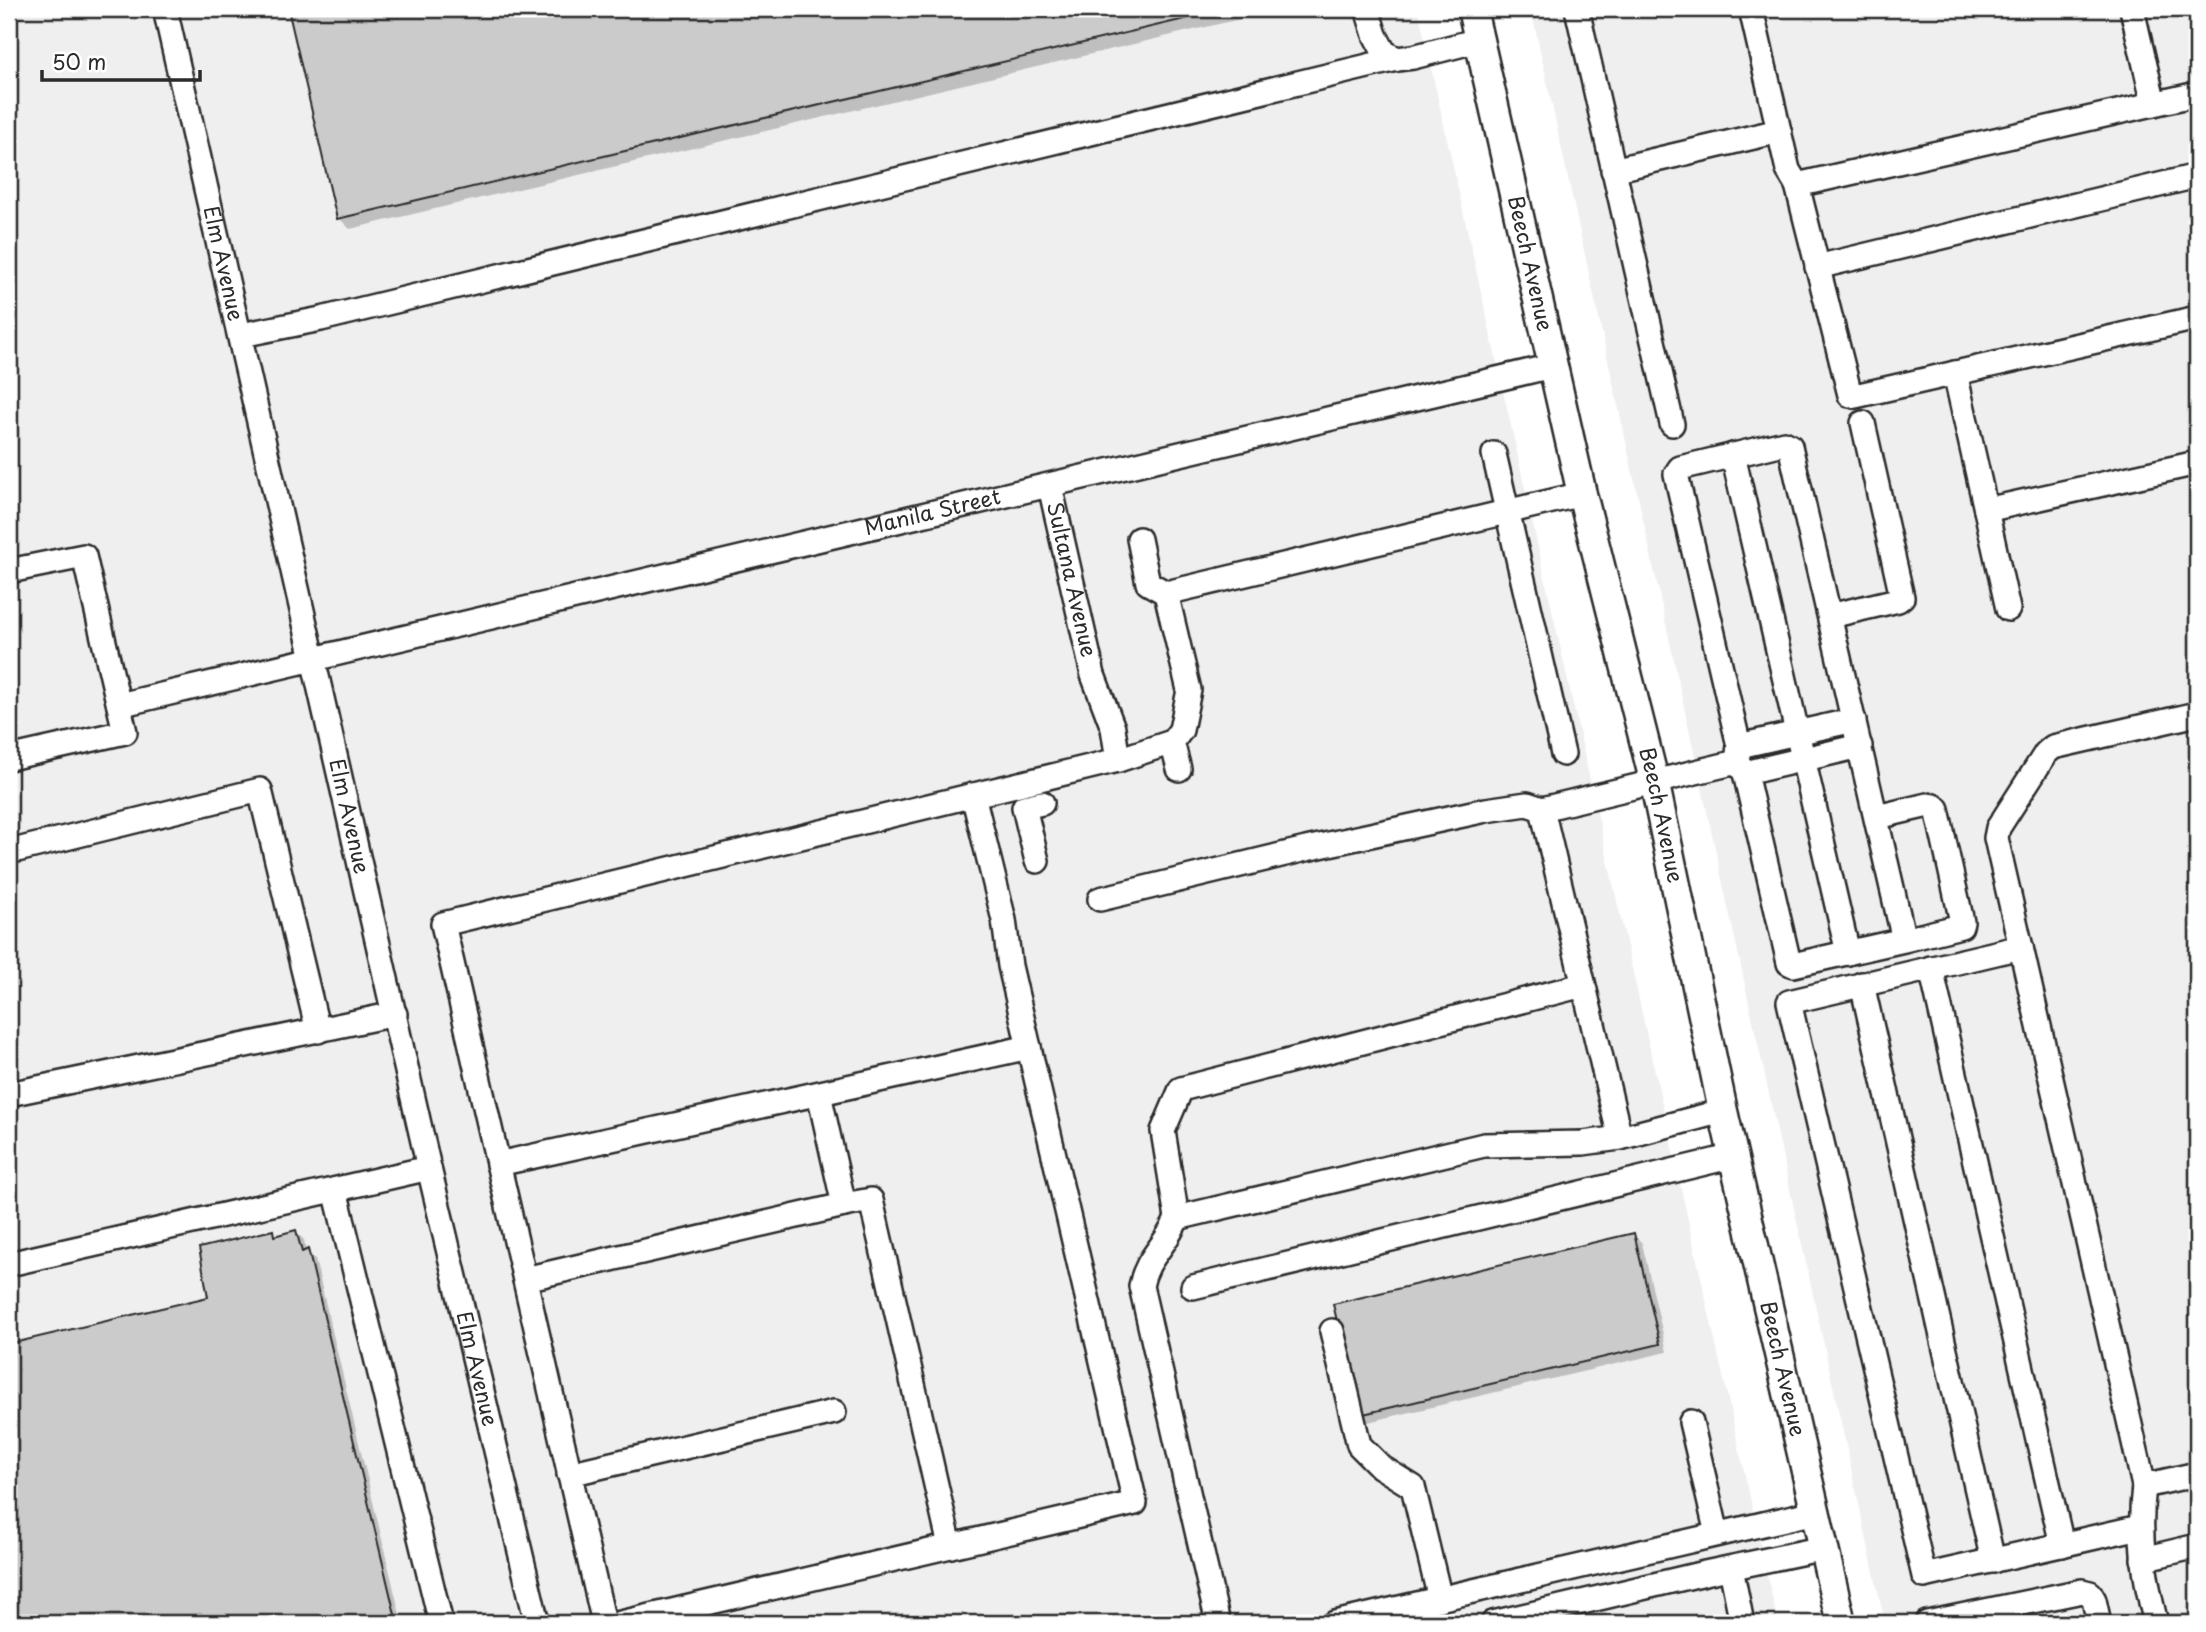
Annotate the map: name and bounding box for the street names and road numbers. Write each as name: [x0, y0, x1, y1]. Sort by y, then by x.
street label: Beech Avenue: [1501, 192, 1563, 334]
street label: Elm Avenue: [196, 202, 254, 324]
street label: Manila Street: [861, 479, 1003, 542]
street label: Sultana Avenue: [1040, 499, 1106, 660]
street label: Beech Avenue: [1632, 743, 1693, 885]
street label: Elm Avenue: [322, 755, 379, 876]
street label: Beech Avenue: [1753, 1298, 1815, 1439]
street label: Elm Avenue: [450, 1308, 508, 1429]

